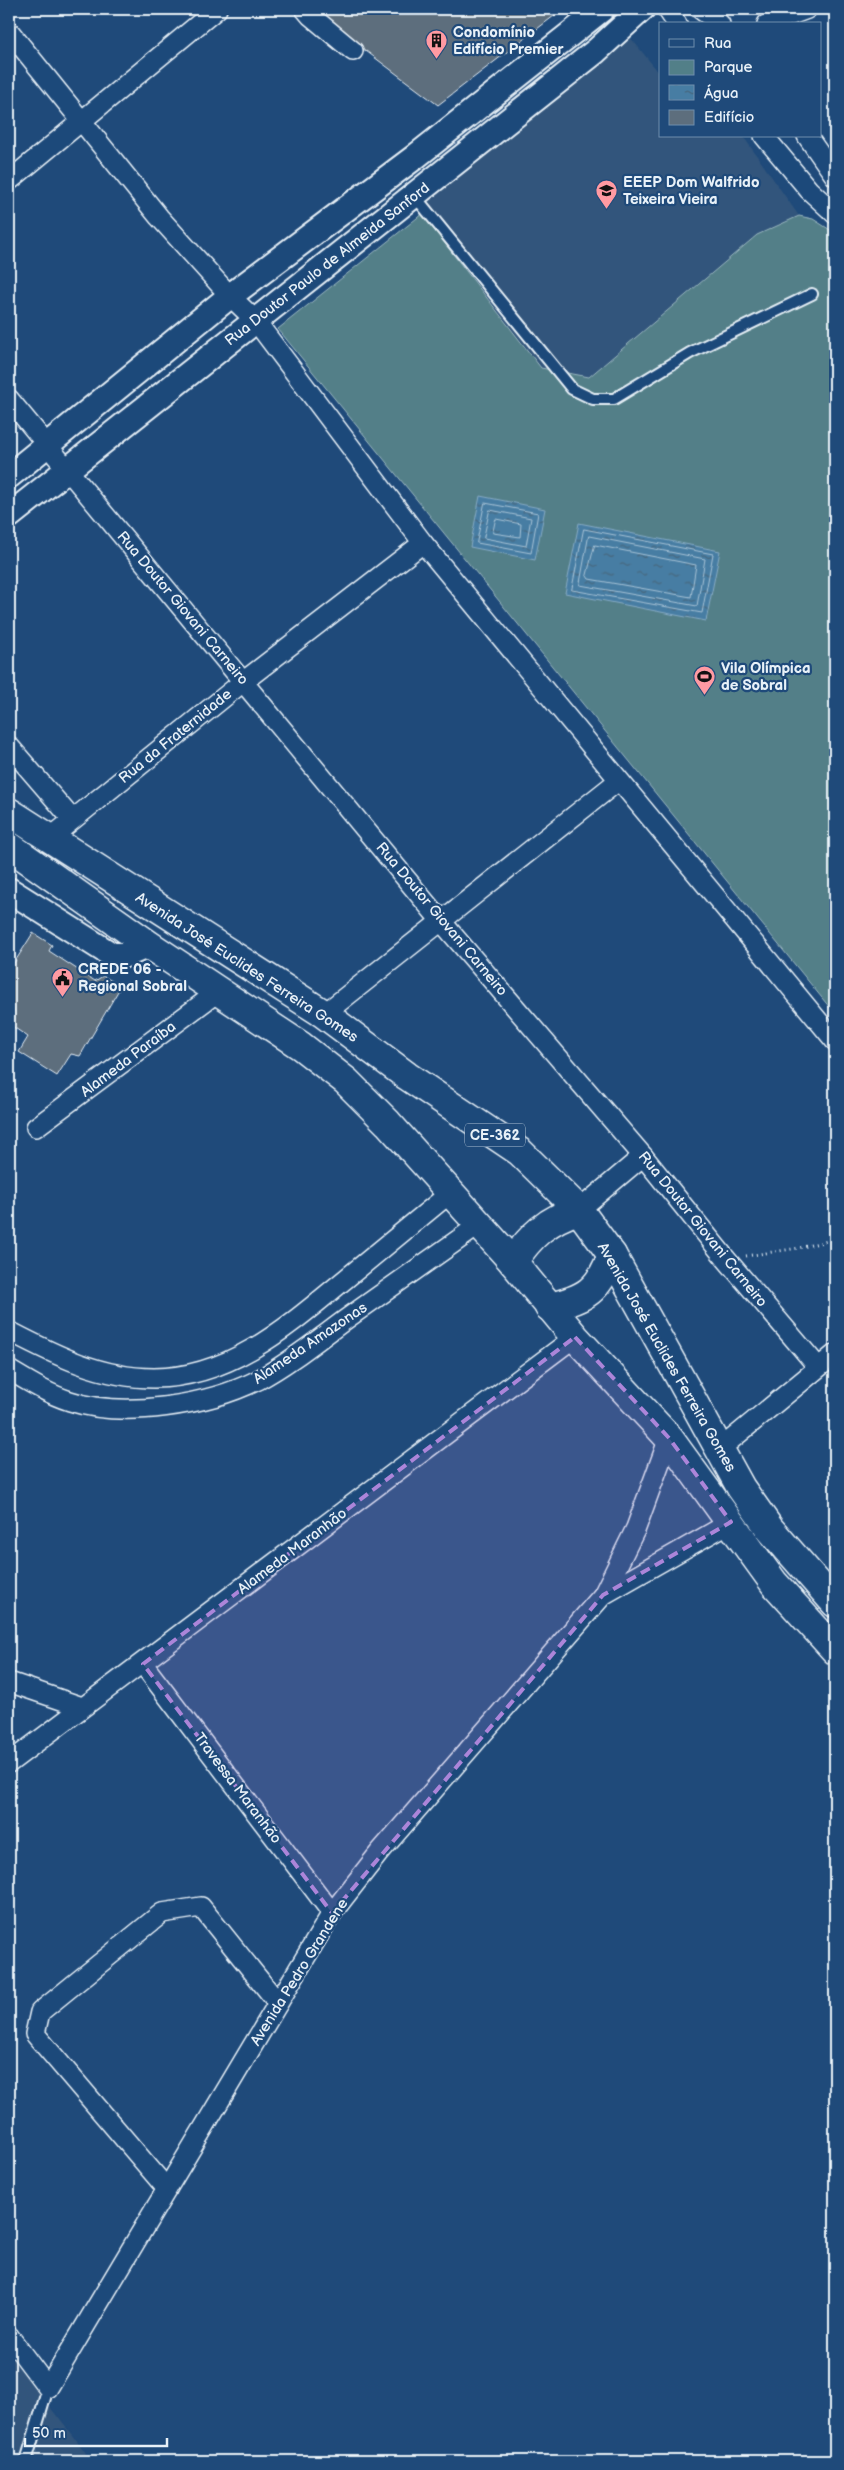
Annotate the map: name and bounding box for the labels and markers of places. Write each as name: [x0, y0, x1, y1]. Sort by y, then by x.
place label: Condomínio Edifício Premier: [453, 23, 564, 59]
building icon: Condomínio Edifício Premier: [425, 29, 449, 60]
place label: EEEP Dom Walfrido Teixeira Vieira: [623, 173, 760, 209]
school or university icon: EEEP Dom Walfrido Teixeira Vieira: [595, 179, 619, 210]
place label: Vila Olímpica de Sobral: [721, 659, 811, 695]
sports icon: Vila Olímpica de Sobral: [693, 665, 717, 696]
place label: CREDE 06 - Regional Sobral: [78, 960, 187, 996]
public building icon: CREDE 06 - Regional Sobral: [50, 966, 74, 997]

